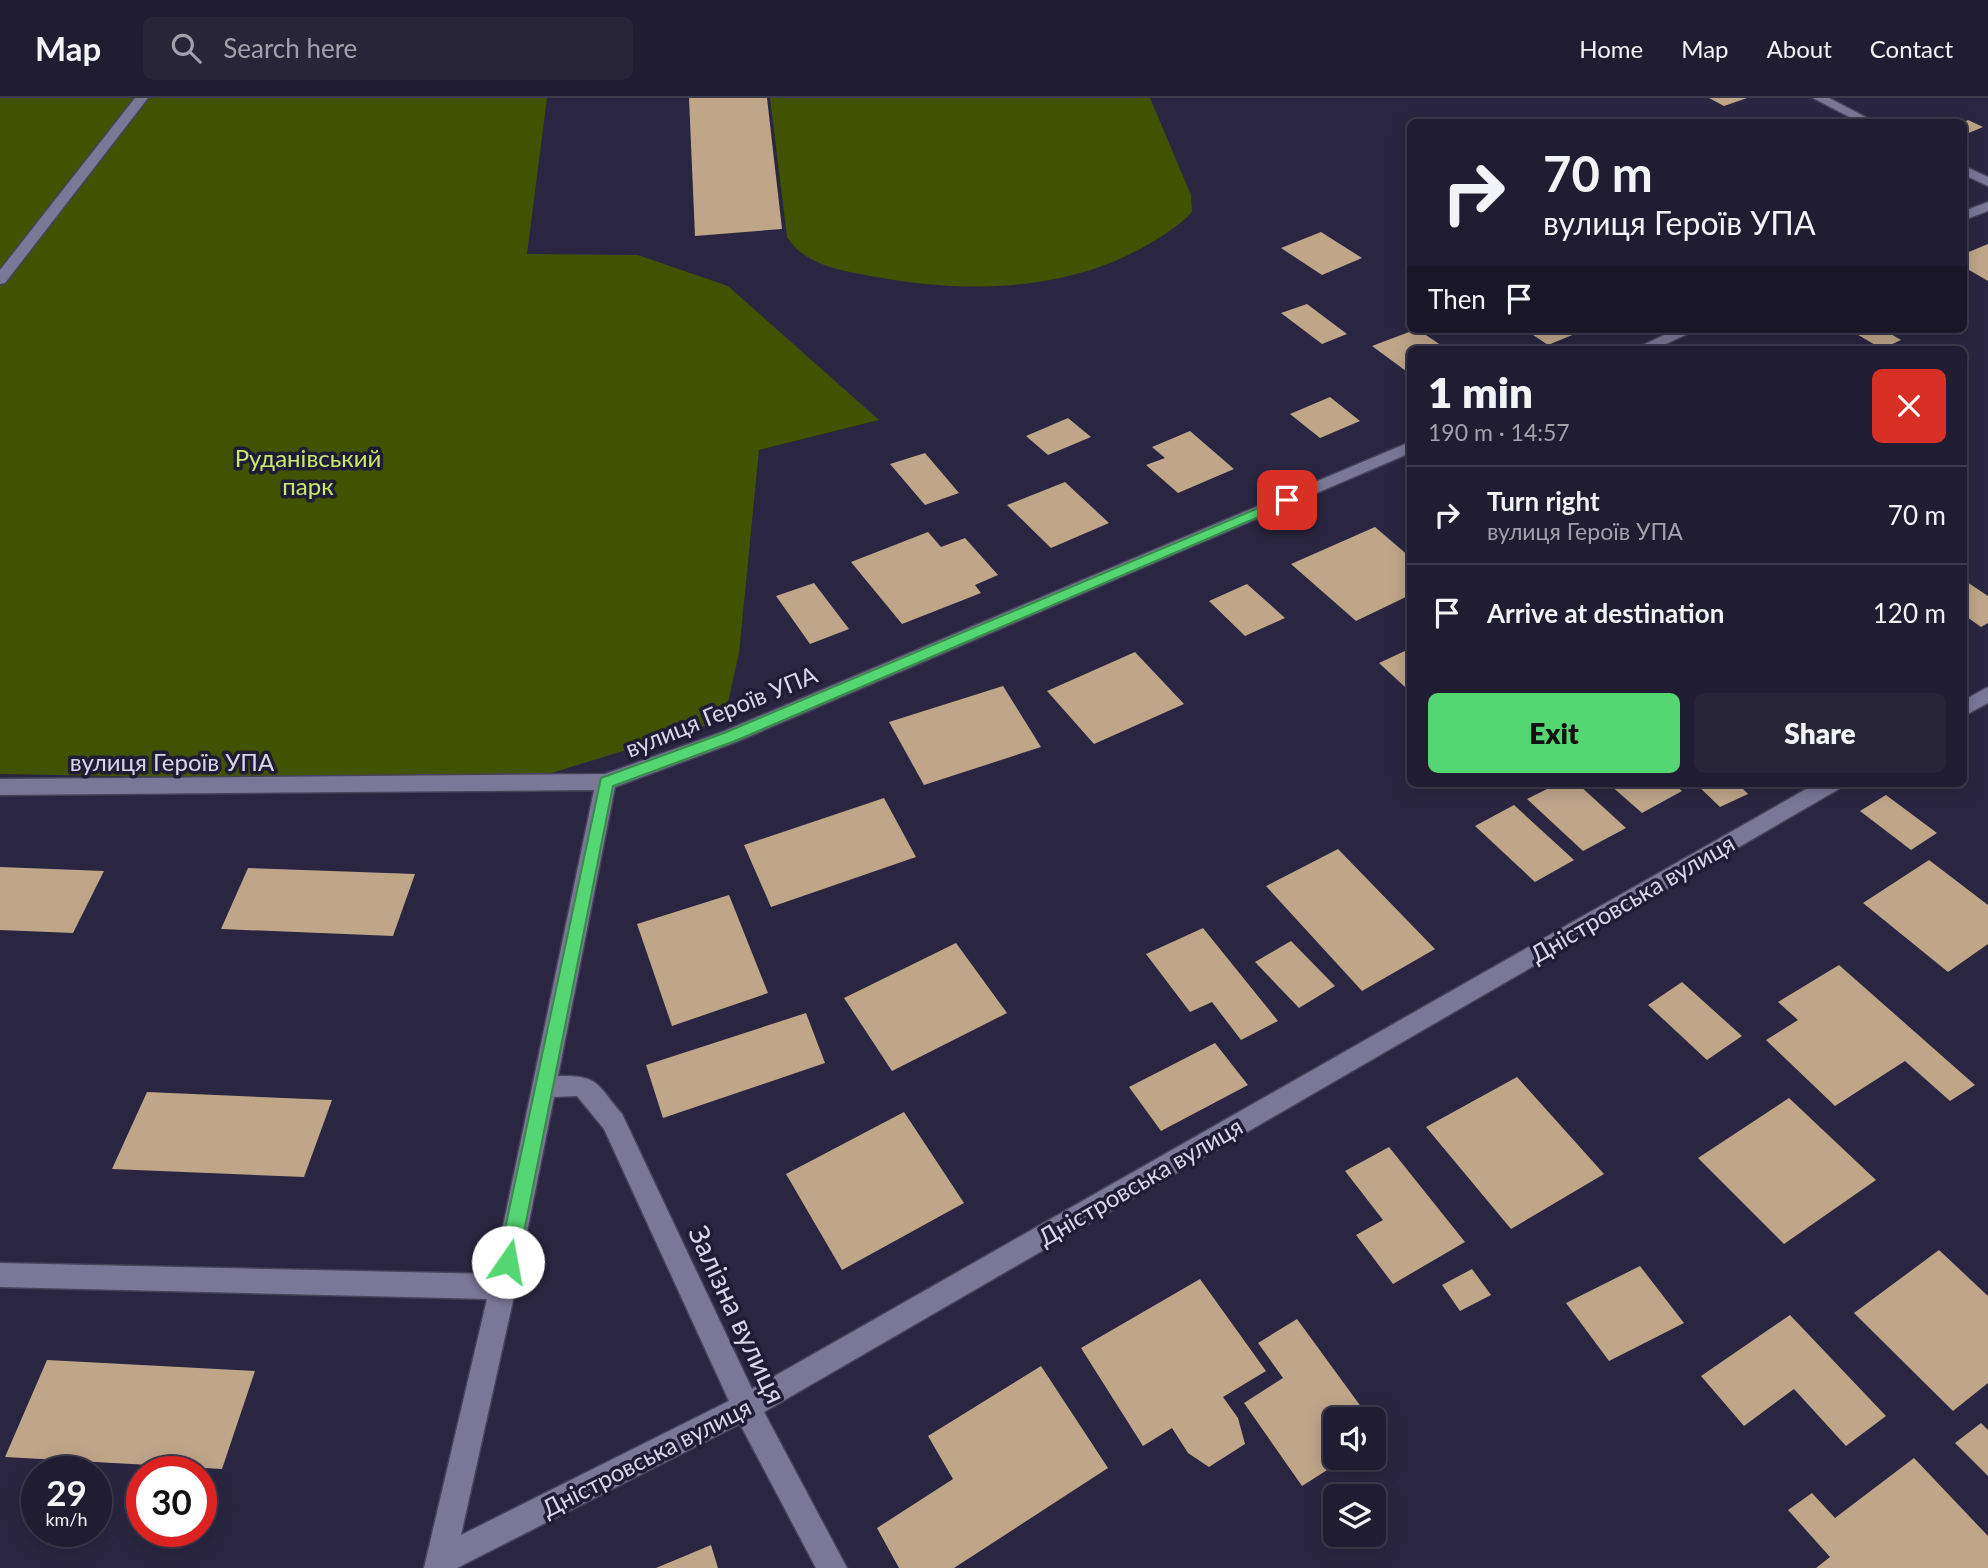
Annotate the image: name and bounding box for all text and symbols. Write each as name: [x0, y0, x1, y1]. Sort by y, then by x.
search box: [143, 17, 633, 80]
text: Map: [35, 28, 101, 68]
icon: search: [167, 29, 205, 67]
text: Search here: [223, 32, 357, 64]
text: Home: [1579, 34, 1643, 63]
text: Map: [1681, 34, 1729, 63]
text: About: [1767, 34, 1832, 63]
text: Contact: [1870, 34, 1953, 63]
text: 70 m: [1543, 144, 1653, 202]
icon: right: [1428, 147, 1519, 238]
text: вулиця Героїв УПА: [1543, 203, 1815, 242]
icon: arrive: [1500, 280, 1538, 318]
text: Then: [1428, 283, 1486, 315]
text: 1 min: [1428, 367, 1533, 417]
button: close: [1872, 369, 1946, 443]
text: 190 m · 14:57: [1428, 418, 1570, 446]
park label: Руданівський парк: [235, 443, 381, 500]
pin: [1257, 470, 1317, 530]
icon: arrive: [1268, 481, 1306, 519]
text: Turn right: [1487, 485, 1600, 517]
icon: right: [1428, 496, 1466, 534]
text: 70 m: [1888, 499, 1946, 531]
text: вулиця Героїв УПА: [1487, 517, 1683, 545]
icon: arrive: [1428, 594, 1466, 632]
text: Arrive at destination: [1487, 597, 1724, 629]
text: 120 m: [1873, 597, 1946, 629]
street label: вулиця Героїв УПА: [621, 659, 822, 763]
button: Exit: [1428, 693, 1680, 773]
button: Share: [1694, 693, 1946, 773]
street label: вулиця Героїв УПА: [70, 747, 275, 776]
street label: Дністровська вулиця: [1525, 828, 1739, 968]
street label: Дністровська вулиця: [1033, 1111, 1247, 1251]
street label: Залізна вулиця: [682, 1220, 794, 1408]
position arrow: [471, 1225, 545, 1299]
street label: Дністровська вулиця: [537, 1392, 755, 1522]
map controls: [1323, 1407, 1386, 1547]
button: sound: [1323, 1407, 1386, 1470]
speed limit sign: 30: [126, 1456, 217, 1547]
text: 29: [46, 1471, 87, 1513]
button: layers: [1323, 1484, 1386, 1547]
text: km/h: [45, 1508, 88, 1530]

